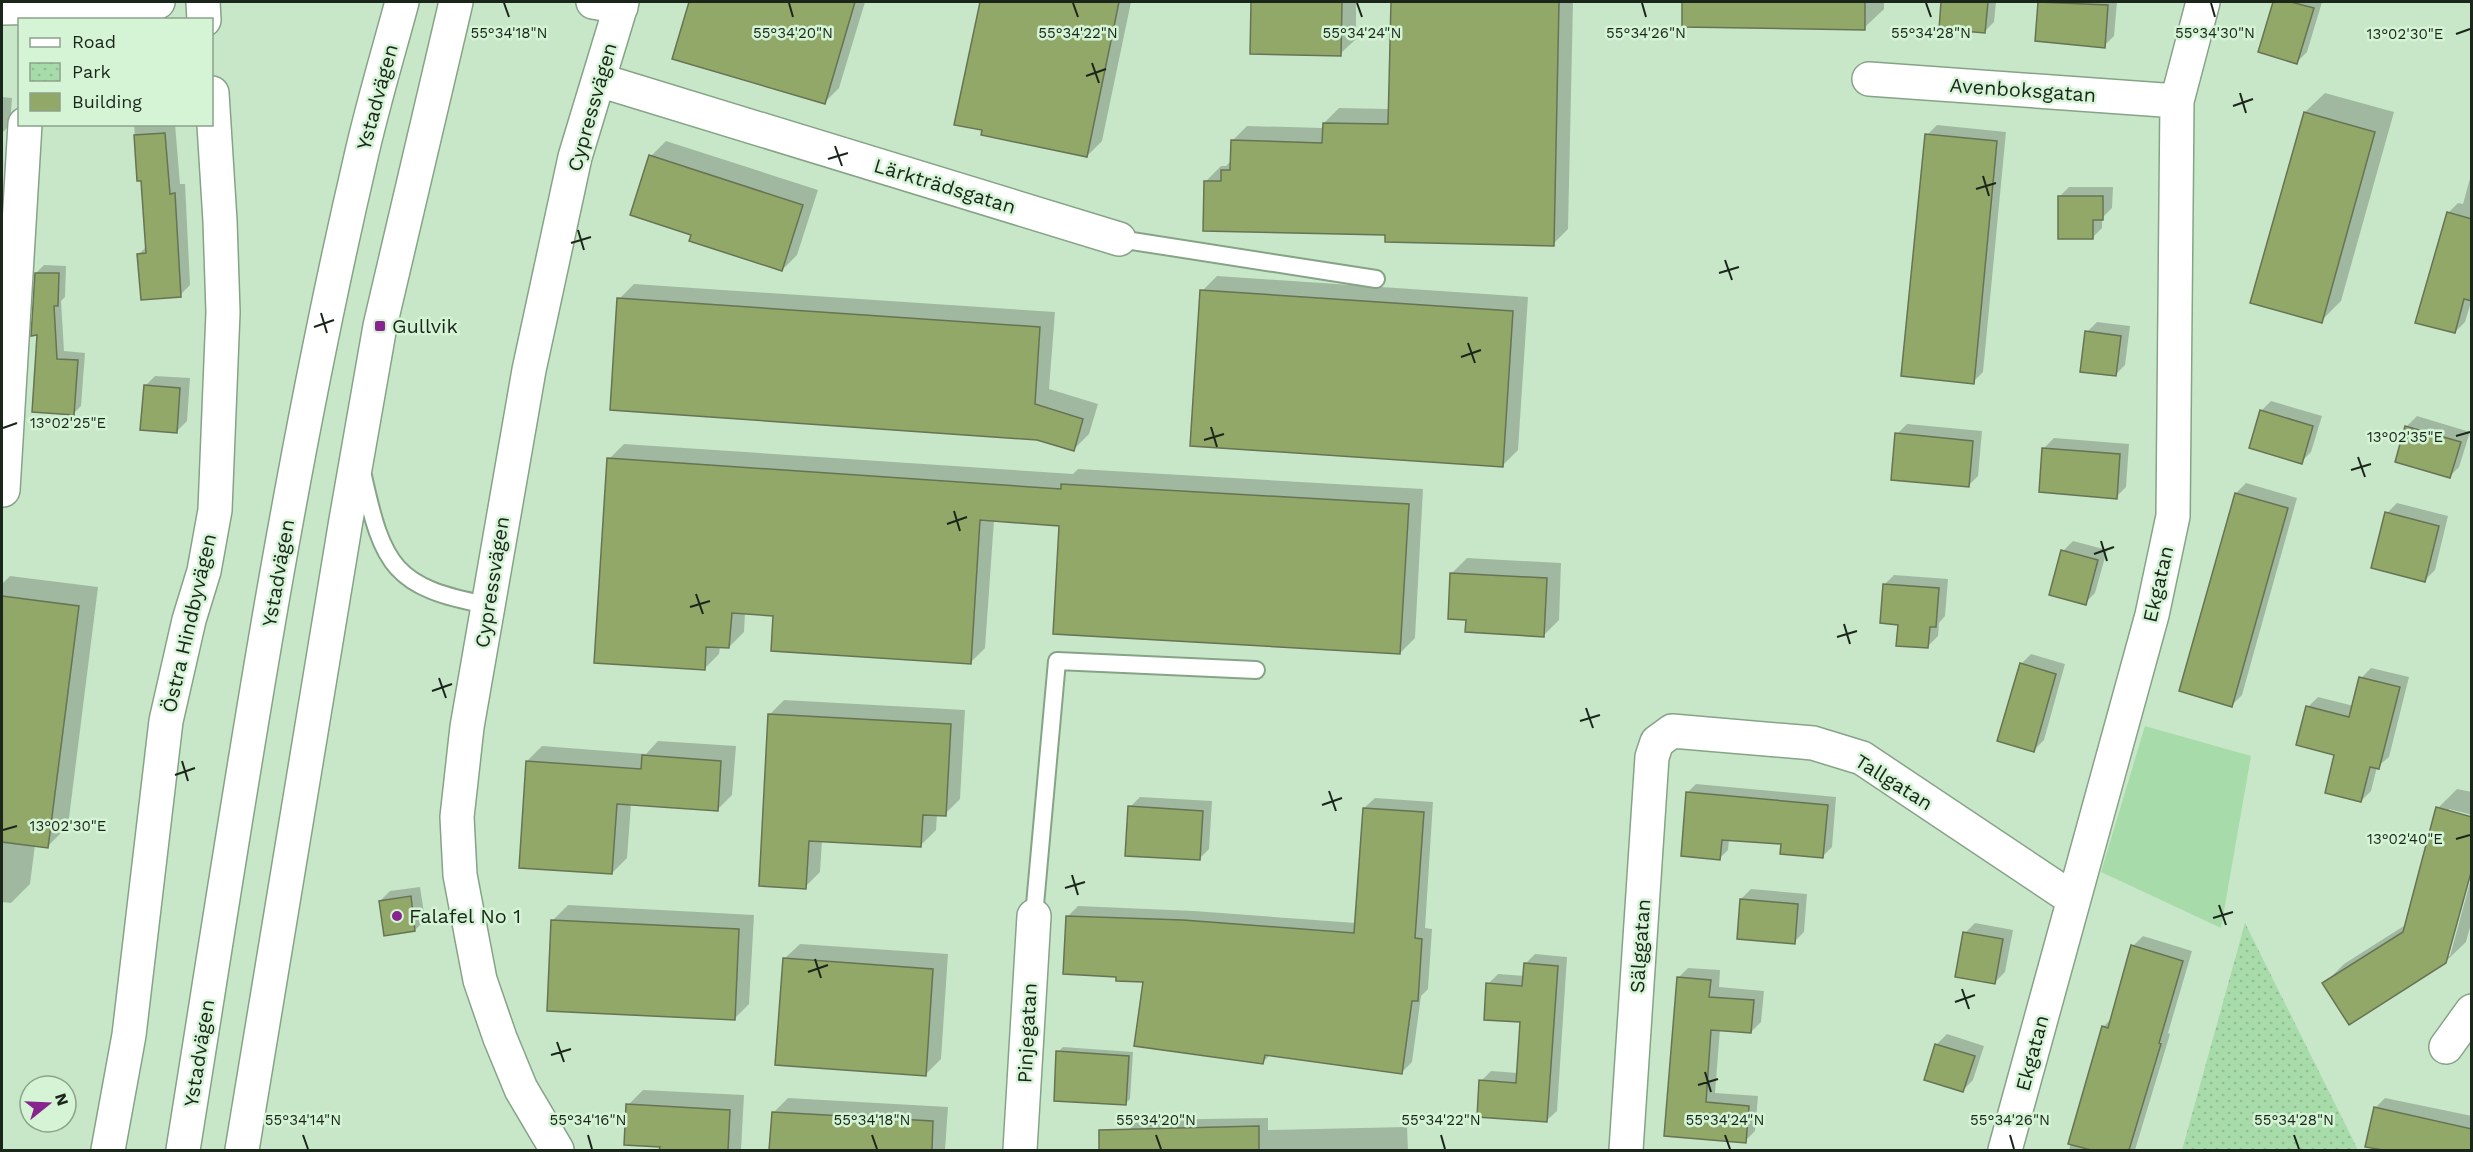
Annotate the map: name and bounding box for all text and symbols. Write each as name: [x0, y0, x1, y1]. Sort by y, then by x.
legend: [18, 18, 213, 126]
text: 55°34'18"N: [470, 24, 548, 42]
text: 55°34'20"N: [753, 24, 833, 42]
text: 55°34'22"N: [1038, 24, 1118, 42]
text: 55°34'24"N: [1323, 24, 1401, 42]
text: 55°34'26"N: [1606, 24, 1686, 42]
text: 55°34'28"N: [1891, 24, 1971, 42]
text: 55°34'30"N: [2175, 24, 2255, 42]
text: 13°02'30"E: [2367, 25, 2443, 43]
text: Road: [72, 31, 116, 52]
street label: Cypressvägen: [562, 40, 622, 174]
street label: Ystadvägen: [351, 41, 403, 153]
text: Park: [72, 61, 111, 82]
street label: Avenboksgatan: [1949, 73, 2097, 107]
text: Building: [72, 91, 142, 112]
street label: Lärkträdsgatan: [871, 153, 1019, 219]
place label: Gullvik: [392, 314, 458, 338]
marker: Gullvik: [373, 319, 387, 333]
text: 13°02'25"E: [30, 414, 106, 432]
text: 13°02'35"E: [2367, 428, 2443, 446]
street label: Cypressvägen: [470, 515, 514, 649]
street label: Ystadvägen: [257, 517, 299, 629]
street label: Östra Hindbyvägen: [157, 531, 221, 715]
street label: Ekgatan: [2138, 543, 2178, 625]
street label: Tallgatan: [1851, 749, 1937, 815]
text: 13°02'30"E: [30, 817, 106, 835]
text: 13°02'40"E: [2367, 830, 2443, 848]
street label: Sälggatan: [1625, 898, 1655, 994]
place label: Falafel No 1: [409, 904, 521, 928]
marker: Falafel No 1: [390, 909, 404, 923]
street label: Pinjegatan: [1012, 982, 1042, 1084]
street label: Ystadvägen: [179, 997, 219, 1109]
street label: Ekgatan: [2010, 1012, 2054, 1094]
north arrow: [18, 1074, 78, 1134]
text: N: [51, 1091, 73, 1108]
text: 55°34'14"N: [265, 1111, 341, 1129]
text: 55°34'16"N: [549, 1111, 627, 1129]
text: 55°34'18"N: [833, 1111, 911, 1129]
text: 55°34'20"N: [1116, 1111, 1196, 1129]
text: 55°34'22"N: [1401, 1111, 1481, 1129]
text: 55°34'24"N: [1686, 1111, 1764, 1129]
text: 55°34'26"N: [1970, 1111, 2050, 1129]
text: 55°34'28"N: [2254, 1111, 2334, 1129]

